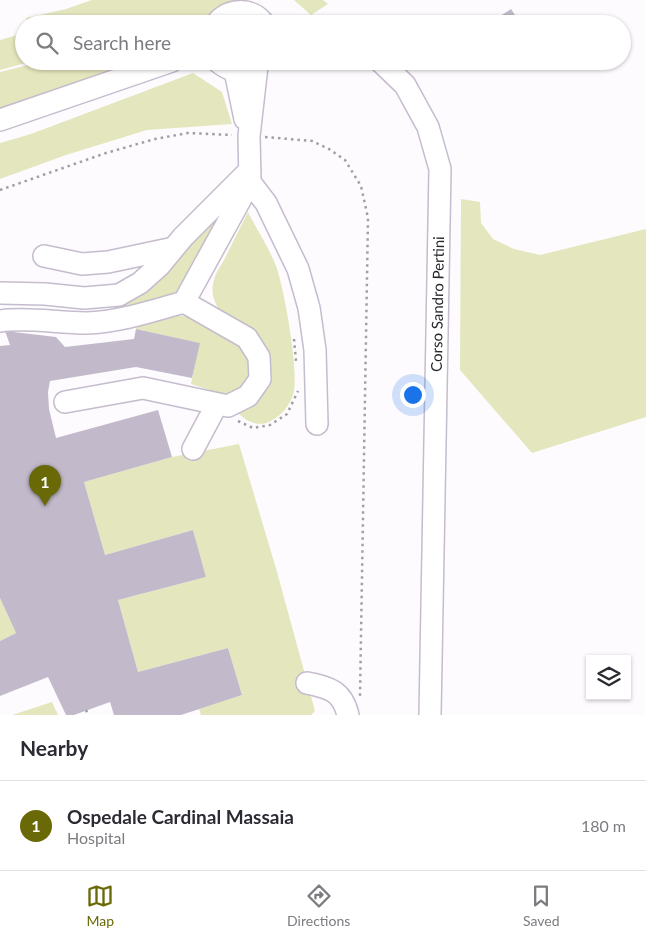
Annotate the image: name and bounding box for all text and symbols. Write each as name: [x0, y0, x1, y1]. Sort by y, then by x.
search box: [15, 15, 631, 70]
icon: search: [33, 29, 61, 57]
text: Search here: [73, 31, 171, 54]
street label: Corso Sandro Pertini: [427, 236, 447, 372]
your location: [400, 382, 426, 408]
pin: 1: [29, 465, 61, 506]
map controls: [586, 655, 631, 700]
button: layers: [586, 655, 631, 700]
text: Nearby: [20, 735, 88, 760]
text: Ospedale Cardinal Massaia: [67, 805, 294, 828]
text: 1: [31, 816, 41, 835]
text: 180 m: [581, 816, 626, 835]
text: Hospital: [67, 828, 125, 847]
tab: Map: [86, 882, 114, 929]
tab: Directions: [287, 882, 350, 929]
tab: Saved: [523, 882, 560, 929]

